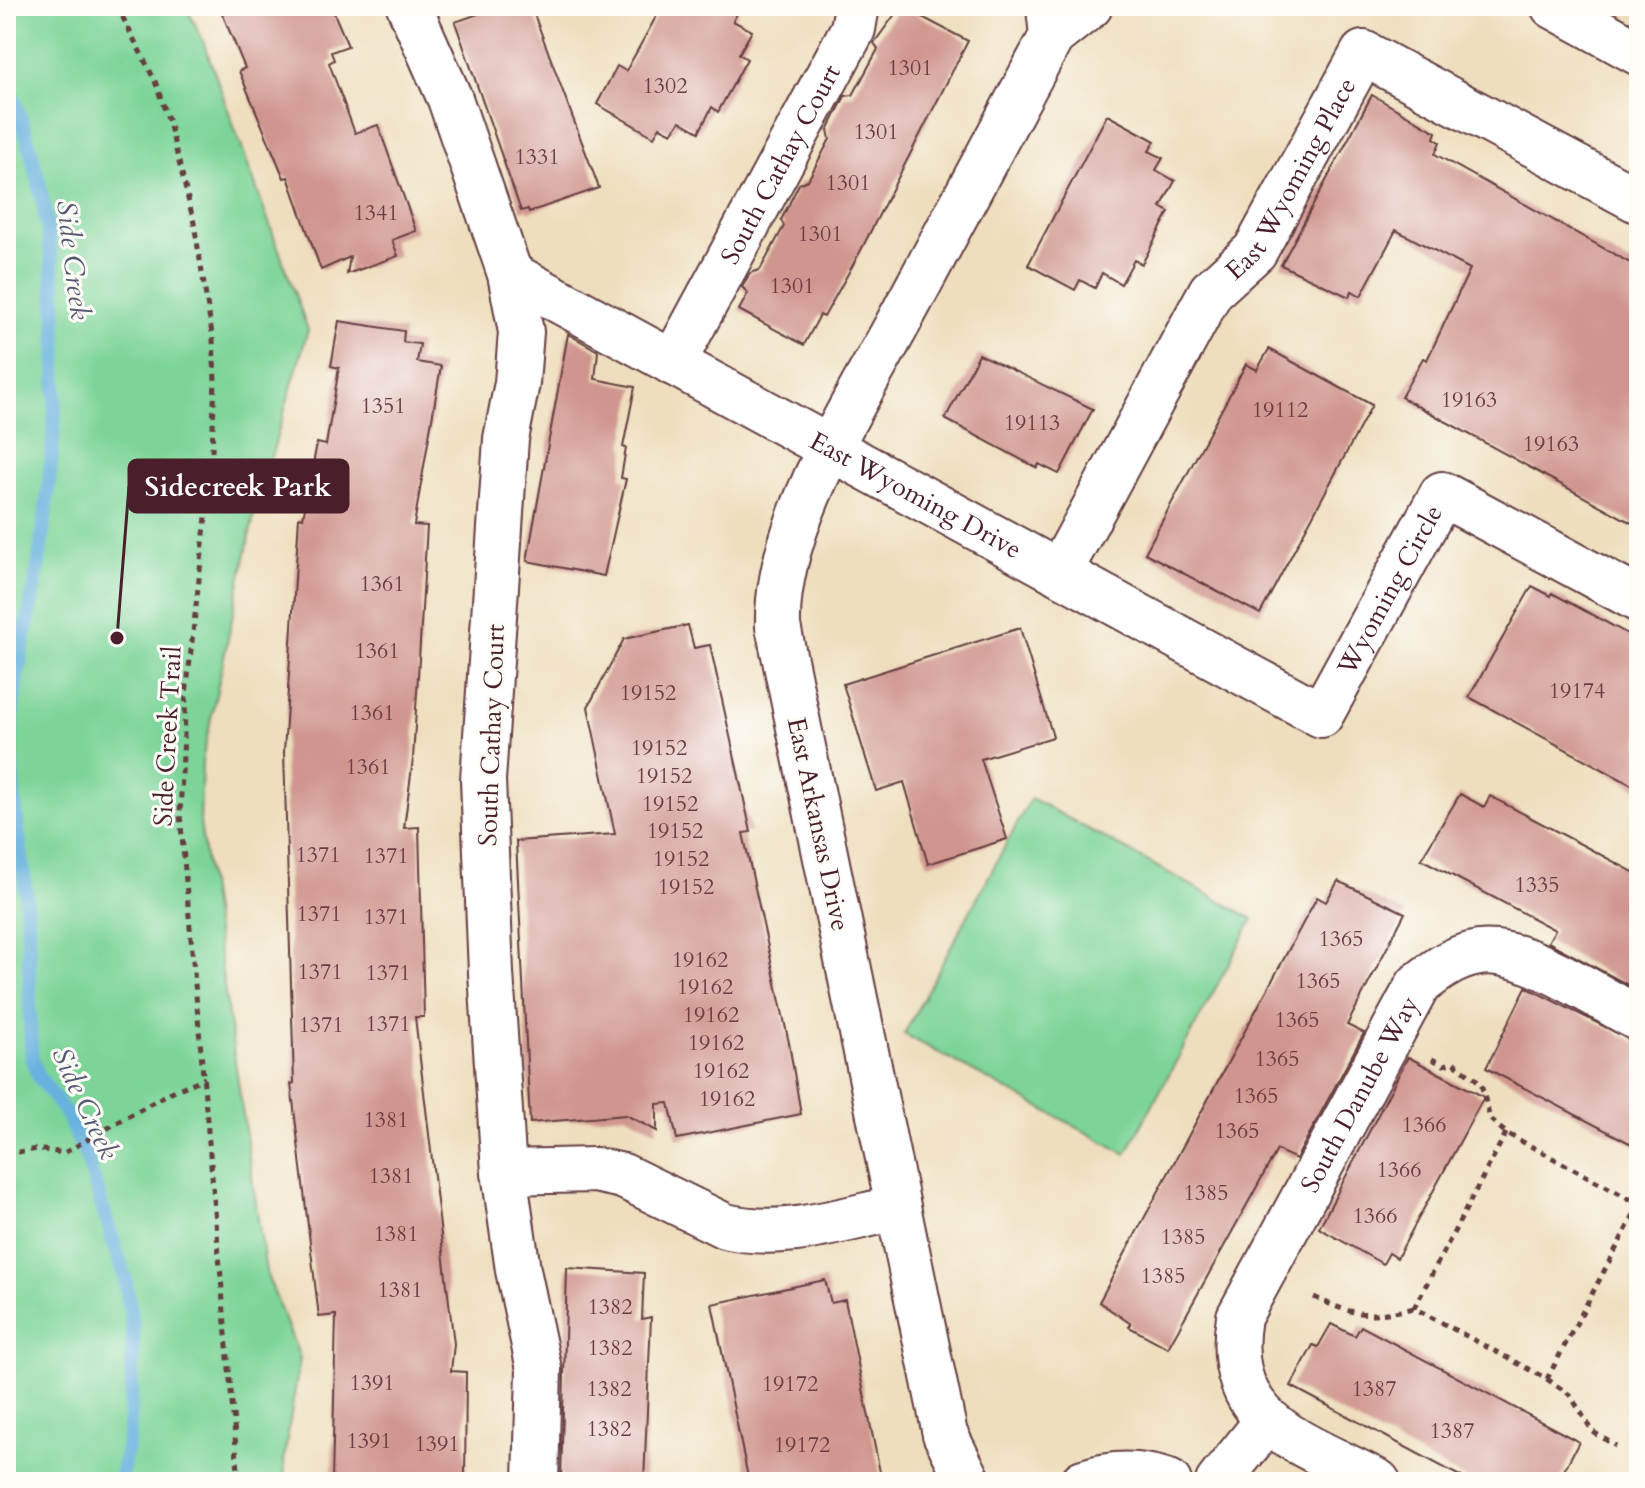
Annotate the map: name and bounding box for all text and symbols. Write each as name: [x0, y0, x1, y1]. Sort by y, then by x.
house number: 1301: [887, 53, 933, 83]
street label: South Cathay Court: [712, 58, 849, 270]
house number: 1302: [642, 71, 688, 101]
street label: East Wyoming Place: [1218, 71, 1364, 288]
house number: 1301: [853, 117, 899, 147]
house number: 1331: [514, 142, 560, 172]
house number: 1301: [825, 168, 871, 198]
water label: Side Creek: [47, 198, 99, 322]
house number: 1341: [353, 198, 399, 228]
house number: 1301: [797, 219, 843, 249]
house number: 1301: [769, 271, 815, 301]
house number: 19163: [1441, 385, 1497, 415]
house number: 1351: [360, 391, 406, 421]
house number: 19112: [1252, 395, 1308, 425]
house number: 19113: [1004, 408, 1060, 438]
street label: East Wyoming Drive: [803, 423, 1028, 567]
house number: 19163: [1523, 429, 1579, 459]
callout: Sidecreek Park: [129, 460, 348, 512]
text: Sidecreek Park: [145, 468, 332, 506]
street label: Wyoming Circle: [1329, 499, 1451, 682]
house number: 1361: [359, 569, 405, 599]
street label: South Cathay Court: [470, 623, 513, 847]
house number: 1361: [354, 636, 400, 666]
street label: Side Creek Trail: [145, 645, 190, 827]
house number: 19174: [1549, 676, 1605, 706]
house number: 19152: [620, 678, 676, 708]
house number: 1361: [349, 698, 395, 728]
street label: East Arkansas Drive: [779, 714, 858, 934]
house number: 19152: [631, 733, 687, 763]
house number: 1361: [345, 752, 391, 782]
house number: 19152: [636, 761, 692, 791]
house number: 19152: [642, 789, 698, 819]
house number: 19152: [647, 816, 703, 846]
house number: 1371: [295, 840, 341, 870]
house number: 1371: [363, 841, 409, 871]
house number: 19152: [653, 844, 709, 874]
house number: 1335: [1514, 870, 1560, 900]
house number: 19152: [658, 872, 714, 902]
house number: 1371: [296, 899, 342, 929]
house number: 1371: [363, 902, 409, 932]
house number: 1365: [1318, 924, 1364, 954]
house number: 19162: [672, 945, 728, 975]
house number: 1371: [297, 957, 343, 987]
house number: 1371: [365, 958, 411, 988]
house number: 1365: [1295, 966, 1341, 996]
house number: 19162: [677, 972, 733, 1002]
street label: South Danube Way: [1292, 989, 1427, 1199]
house number: 19162: [683, 1000, 739, 1030]
house number: 1365: [1274, 1005, 1320, 1035]
house number: 1371: [365, 1009, 411, 1039]
house number: 1371: [298, 1010, 344, 1040]
house number: 19162: [688, 1028, 744, 1058]
water label: Side Creek: [42, 1041, 128, 1166]
house number: 1365: [1254, 1044, 1300, 1074]
house number: 19162: [693, 1056, 749, 1086]
house number: 1365: [1233, 1081, 1279, 1111]
house number: 19162: [699, 1084, 755, 1114]
house number: 1381: [363, 1105, 409, 1135]
house number: 1366: [1401, 1110, 1447, 1140]
house number: 1365: [1214, 1116, 1260, 1146]
house number: 1366: [1376, 1155, 1422, 1185]
house number: 1381: [368, 1161, 414, 1191]
house number: 1385: [1183, 1178, 1229, 1208]
house number: 1366: [1352, 1201, 1398, 1231]
house number: 1381: [373, 1219, 419, 1249]
house number: 1385: [1160, 1222, 1206, 1252]
house number: 1385: [1140, 1261, 1186, 1291]
house number: 1381: [377, 1275, 423, 1305]
house number: 1382: [587, 1292, 633, 1322]
house number: 1382: [587, 1333, 633, 1363]
house number: 1391: [349, 1368, 395, 1398]
house number: 19172: [762, 1369, 818, 1399]
house number: 1382: [586, 1374, 632, 1404]
house number: 1387: [1351, 1374, 1397, 1404]
house number: 1382: [586, 1414, 632, 1444]
house number: 1387: [1429, 1416, 1475, 1446]
house number: 1391: [346, 1426, 392, 1456]
house number: 1391: [414, 1429, 460, 1459]
house number: 19172: [774, 1430, 830, 1460]

